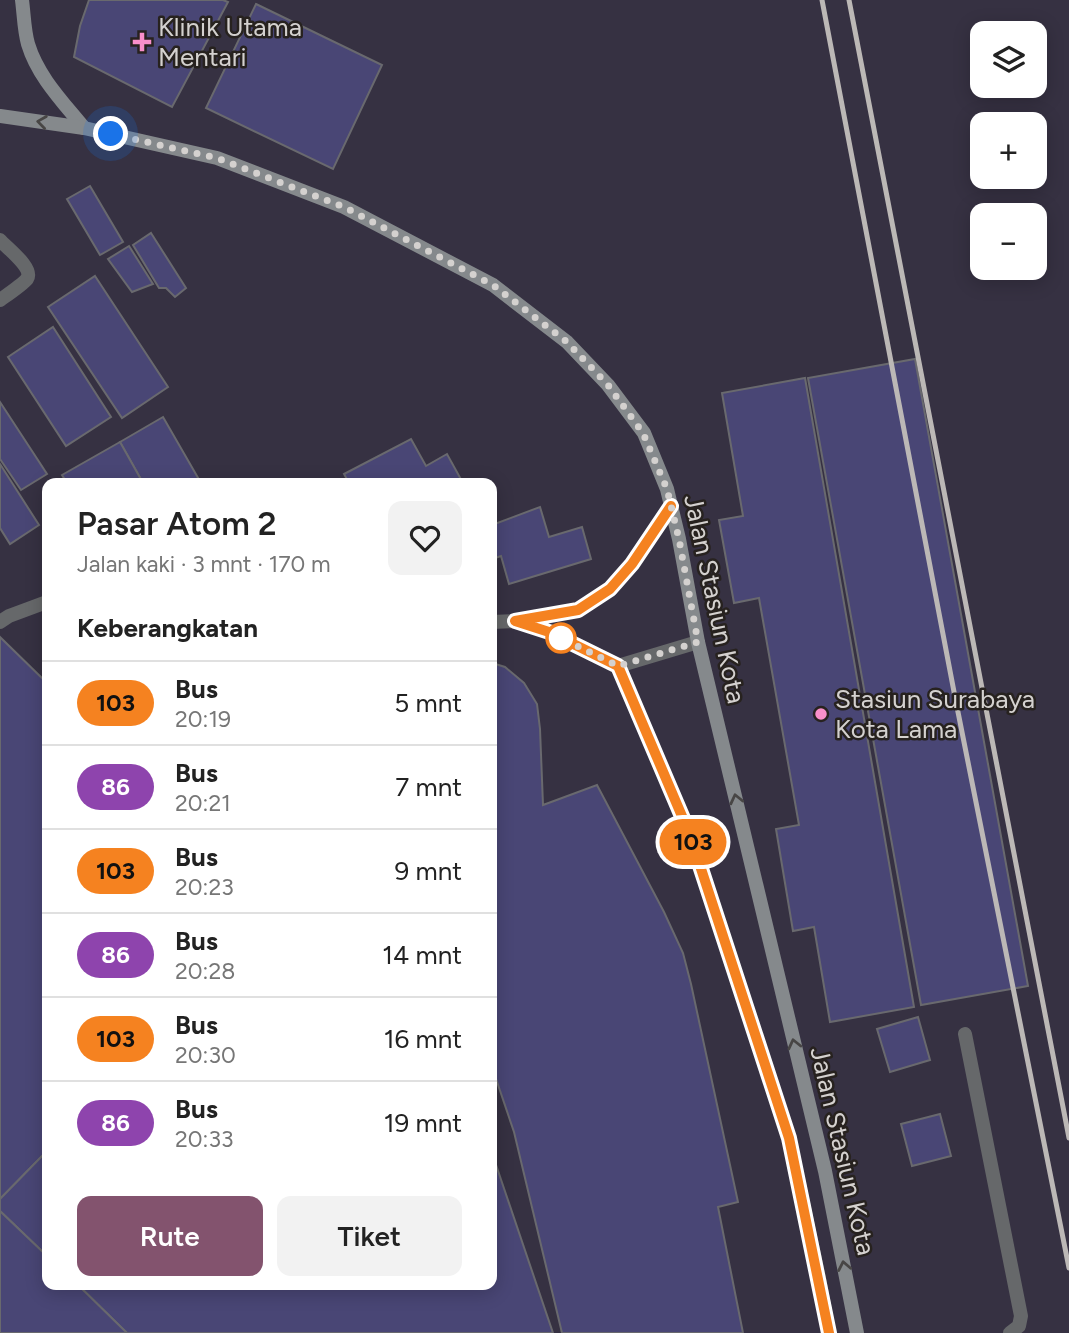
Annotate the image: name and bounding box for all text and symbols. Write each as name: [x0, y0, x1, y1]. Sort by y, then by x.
place label: Klinik Utama Mentari: [158, 11, 302, 73]
map controls: [970, 21, 1047, 280]
button: layers: [970, 21, 1047, 98]
marker: Klinik Utama Mentari: [132, 32, 152, 52]
button: +: [970, 112, 1047, 189]
one-way arrow: [36, 115, 48, 130]
your location: [93, 116, 128, 151]
button: −: [970, 203, 1047, 280]
street label: Jalan Stasiun Kota: [677, 492, 753, 706]
button: heart: [388, 501, 462, 575]
text: Pasar Atom 2: [77, 504, 276, 543]
text: Jalan kaki · 3 mnt · 170 m: [77, 550, 331, 578]
text: Keberangkatan: [77, 612, 258, 644]
unlabelled marker: [546, 623, 576, 653]
text: Bus: [175, 673, 218, 705]
place label: Stasiun Surabaya Kota Lama: [835, 683, 1035, 745]
text: 5 mnt: [394, 687, 462, 719]
text: 103: [96, 688, 135, 717]
text: 20:19: [175, 705, 231, 733]
marker: Stasiun Surabaya Kota Lama: [813, 706, 829, 722]
text: Bus: [175, 757, 218, 789]
text: 7 mnt: [395, 771, 462, 803]
text: 86: [101, 772, 130, 801]
text: 20:21: [175, 789, 231, 817]
one-way arrow: [730, 793, 744, 805]
line badge: 103: [653, 819, 733, 865]
text: 103: [673, 827, 713, 856]
text: Bus: [175, 841, 218, 873]
text: 9 mnt: [394, 855, 462, 887]
text: 103: [96, 856, 135, 885]
text: 20:23: [175, 873, 234, 901]
text: Bus: [175, 925, 218, 957]
text: 14 mnt: [382, 939, 462, 971]
text: 86: [101, 940, 130, 969]
text: 20:28: [175, 957, 235, 985]
text: Bus: [175, 1009, 218, 1041]
text: 16 mnt: [384, 1023, 462, 1055]
text: 103: [96, 1024, 135, 1053]
one-way arrow: [788, 1038, 803, 1050]
text: 20:30: [175, 1041, 236, 1069]
street label: Jalan Stasiun Kota: [803, 1044, 883, 1258]
text: Bus: [175, 1093, 218, 1125]
text: 19 mnt: [384, 1107, 462, 1139]
text: 86: [101, 1108, 130, 1137]
text: 20:33: [175, 1125, 233, 1153]
button: Rute: [77, 1196, 263, 1276]
button: Tiket: [277, 1196, 462, 1276]
one-way arrow: [837, 1260, 852, 1272]

